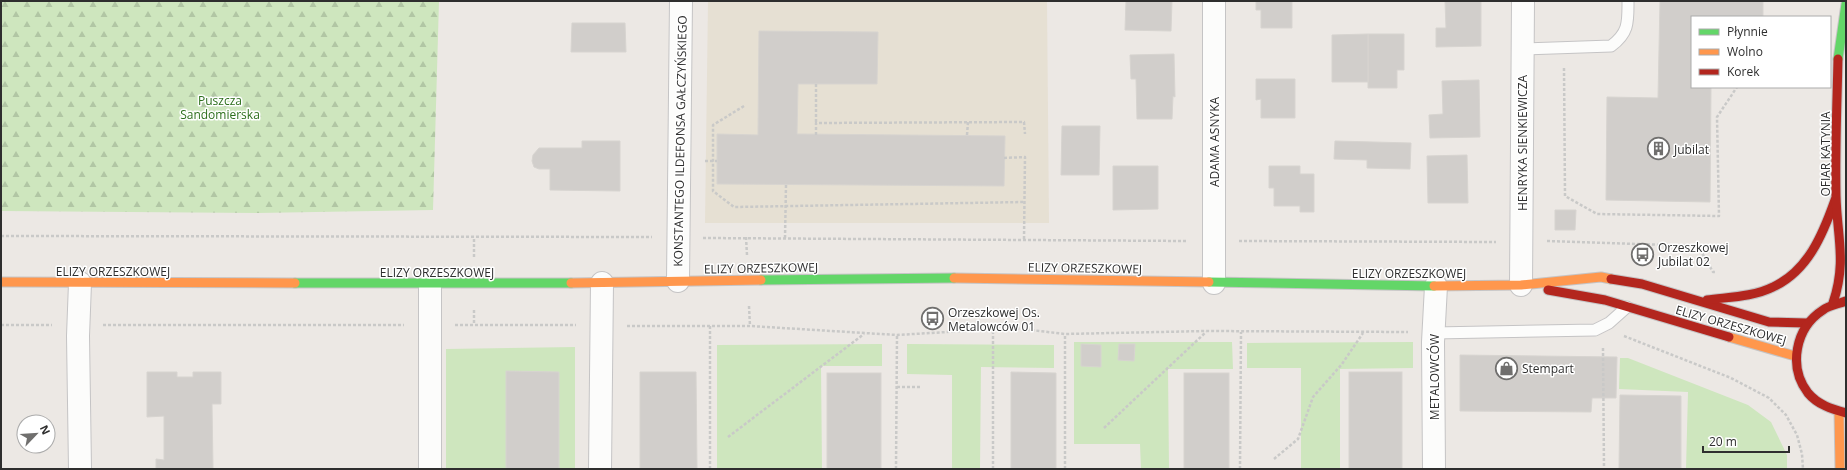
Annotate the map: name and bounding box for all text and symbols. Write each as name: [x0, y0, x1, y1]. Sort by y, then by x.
street label: KONSTANTEGO ILDEFONSA GAŁCZYŃSKIEGO: [669, 15, 691, 267]
legend: [1691, 16, 1831, 88]
text: Płynnie: [1727, 23, 1768, 40]
text: Wolno: [1727, 43, 1763, 60]
text: Korek: [1727, 63, 1760, 80]
street label: HENRYKA SIENKIEWICZA: [1514, 75, 1531, 211]
park label: Puszcza Sandomierska: [180, 92, 260, 123]
street label: ADAMA ASNYKA: [1206, 96, 1223, 187]
street label: OFIAR KATYNIA: [1817, 111, 1834, 197]
building icon: Jubilat: [1645, 136, 1671, 162]
place label: Jubilat: [1673, 141, 1709, 158]
place label: Orzeszkowej Jubilat 02: [1657, 239, 1729, 270]
bus stop icon: Orzeszkowej Jubilat 02: [1630, 241, 1656, 267]
street label: ELIZY ORZESZKOWEJ: [704, 259, 818, 277]
street label: ELIZY ORZESZKOWEJ: [1028, 259, 1142, 277]
street label: ELIZY ORZESZKOWEJ: [56, 263, 170, 280]
street label: ELIZY ORZESZKOWEJ: [380, 264, 494, 281]
street label: ELIZY ORZESZKOWEJ: [1352, 265, 1466, 282]
street label: ELIZY ORZESZKOWEJ: [1674, 301, 1788, 349]
place label: Orzeszkowej Os. Metalowców 01: [948, 304, 1040, 335]
bus stop icon: Orzeszkowej Os. Metalowców 01: [920, 306, 946, 332]
street label: METALOWCÓW: [1426, 334, 1443, 420]
shop icon: Stempart: [1494, 355, 1520, 381]
place label: Stempart: [1522, 360, 1574, 377]
north arrow: [16, 414, 56, 454]
text: N: [37, 422, 54, 437]
scale bar: [1703, 428, 1789, 454]
text: 20 m: [1709, 433, 1737, 450]

